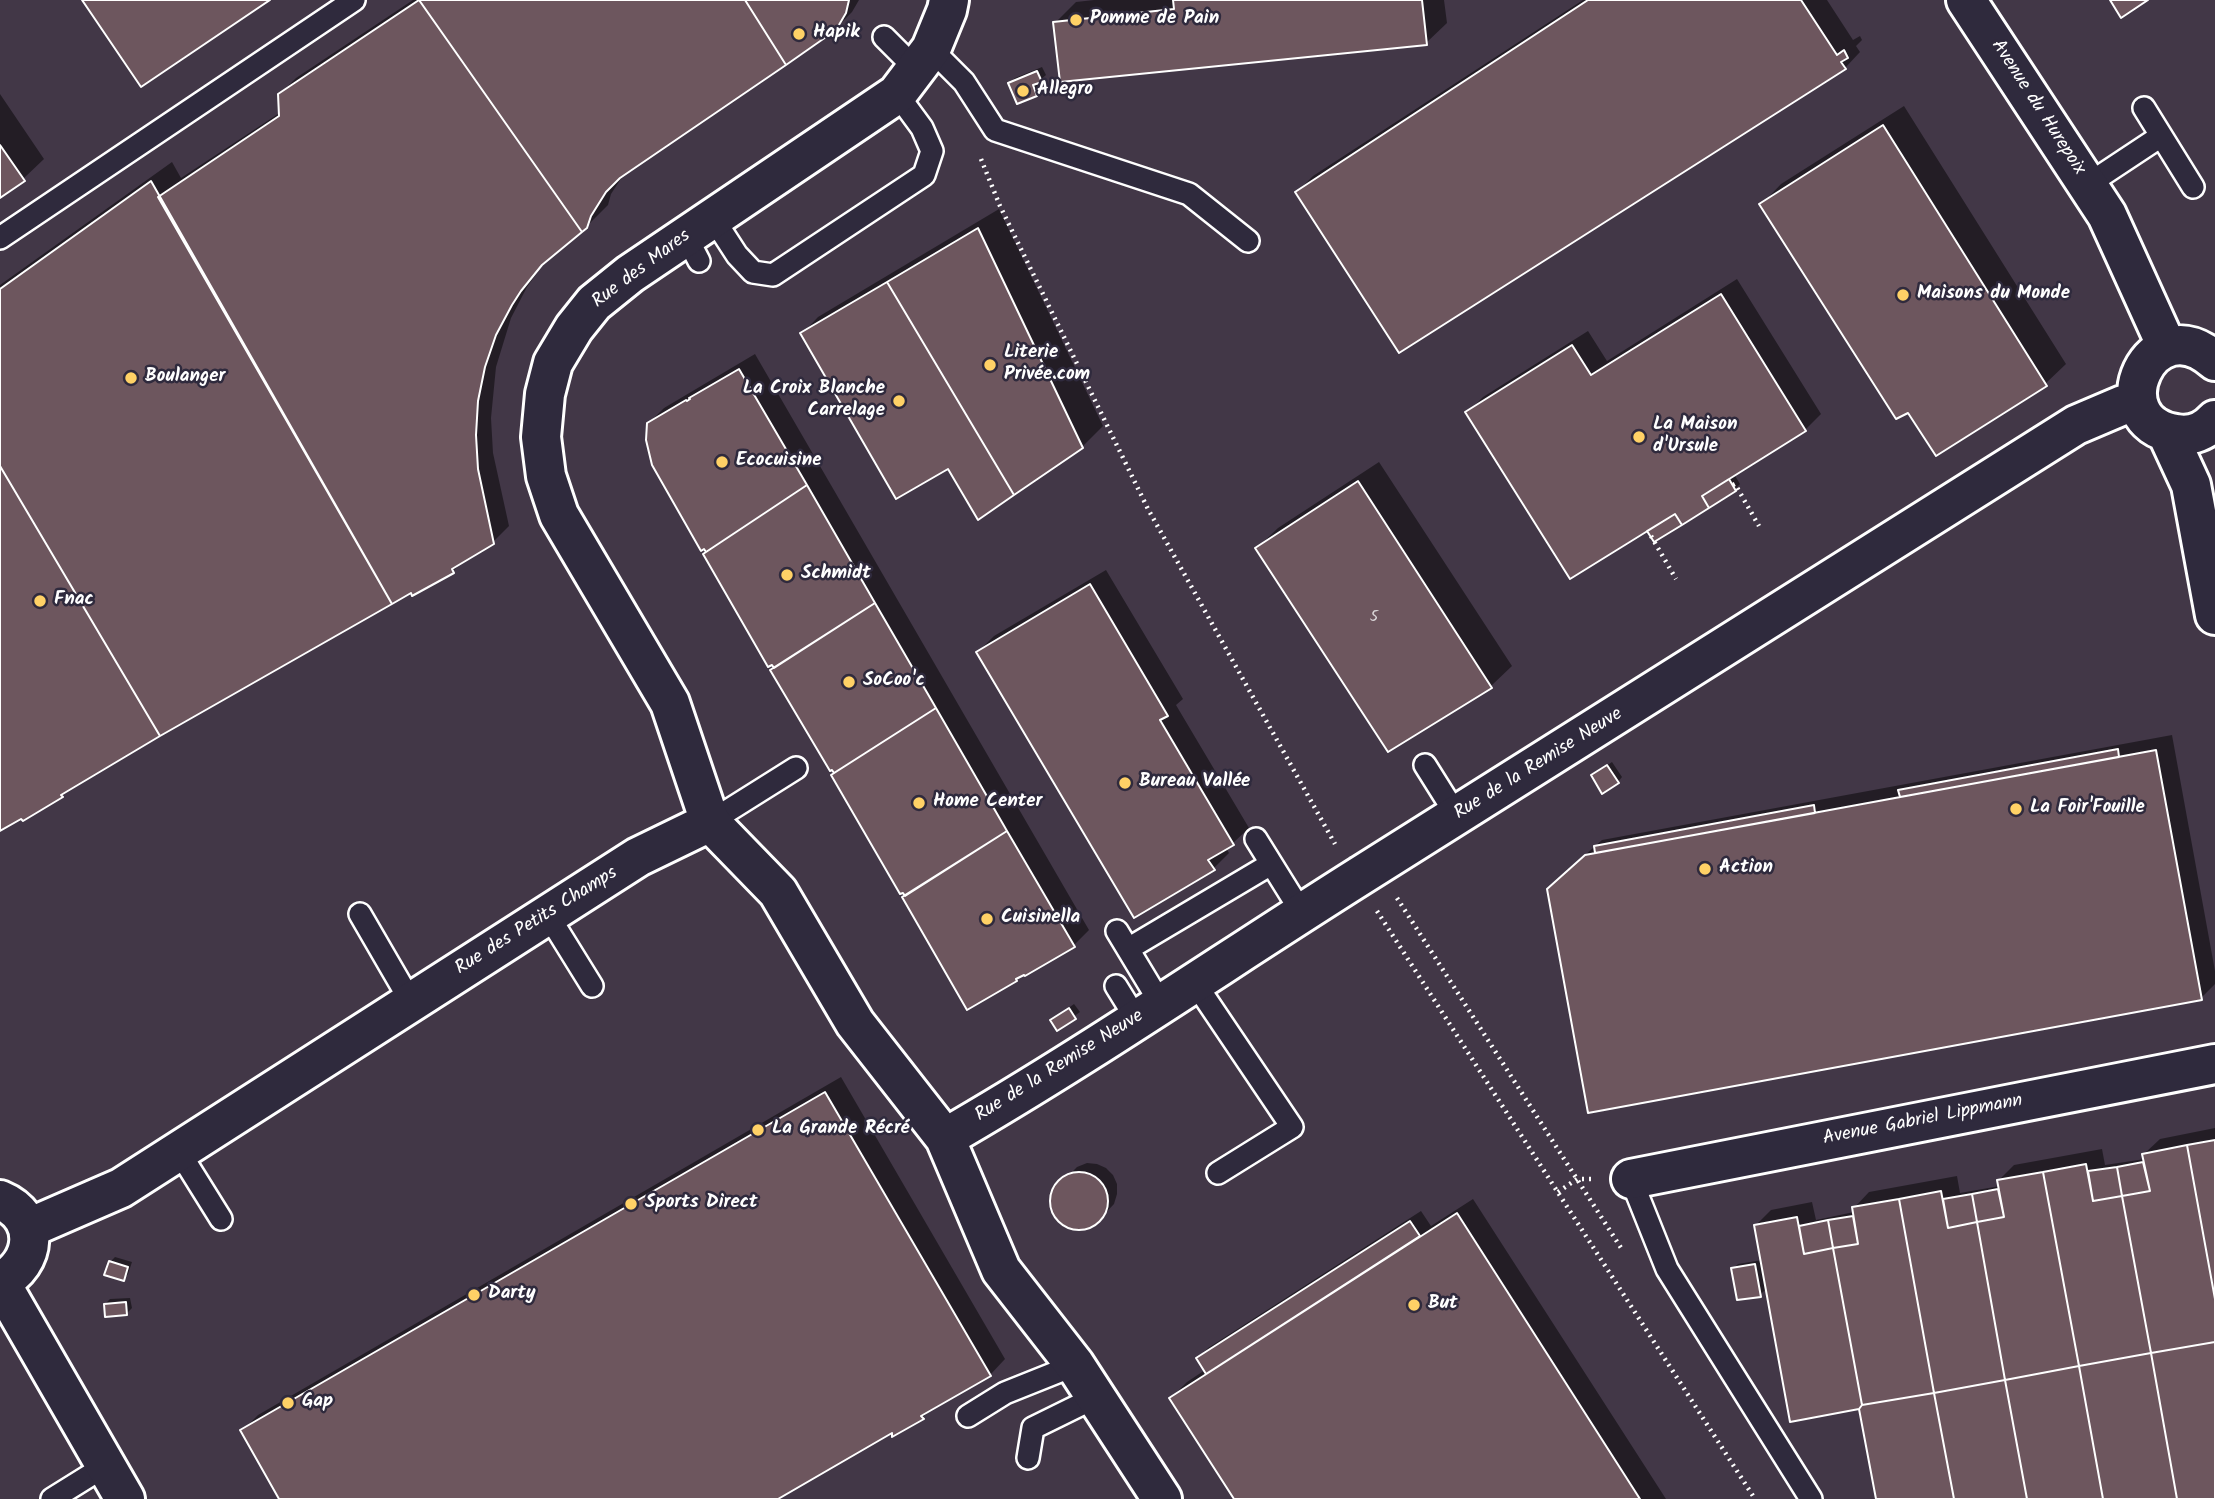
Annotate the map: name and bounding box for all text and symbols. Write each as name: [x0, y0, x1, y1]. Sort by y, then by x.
place label: Pomme de Pain: [1090, 9, 1219, 31]
marker: Pomme de Pain: [1068, 12, 1084, 28]
place label: Hapik: [813, 23, 860, 45]
marker: Hapik: [791, 26, 807, 42]
street label: Avenue du Hurepoix: [1985, 36, 2089, 180]
place label: Allegro: [1037, 80, 1093, 102]
marker: Allegro: [1015, 83, 1031, 99]
street label: Rue des Mares: [588, 226, 696, 314]
place label: Maisons du Monde: [1917, 284, 2070, 306]
marker: Maisons du Monde: [1895, 287, 1911, 303]
place label: Literie Privée.com: [1004, 343, 1090, 387]
marker: Literie Privée.com: [982, 357, 998, 373]
place label: Boulanger: [145, 367, 225, 389]
marker: Boulanger: [123, 370, 139, 386]
place label: La Croix Blanche Carrelage: [743, 379, 885, 423]
marker: La Croix Blanche Carrelage: [891, 393, 907, 409]
place label: La Maison d'Ursule: [1653, 415, 1737, 459]
marker: La Maison d'Ursule: [1631, 429, 1647, 445]
place label: Ecocuisine: [736, 451, 821, 473]
marker: Ecocuisine: [714, 454, 730, 470]
place label: Schmidt: [801, 564, 871, 586]
marker: Schmidt: [779, 567, 795, 583]
place label: Fnac: [54, 590, 94, 612]
marker: Fnac: [32, 593, 48, 609]
house number: 5: [1370, 608, 1378, 628]
place label: SoCoo'c: [863, 671, 925, 693]
marker: SoCoo'c: [841, 674, 857, 690]
street label: Rue de la Remise Neuve: [1451, 704, 1627, 826]
place label: Bureau Vallée: [1139, 772, 1250, 794]
marker: Bureau Vallée: [1117, 775, 1133, 791]
place label: Home Center: [933, 792, 1042, 814]
marker: Home Center: [911, 795, 927, 811]
place label: La Foir'Fouille: [2030, 798, 2145, 820]
marker: La Foir'Fouille: [2008, 801, 2024, 817]
place label: Action: [1719, 858, 1773, 880]
marker: Action: [1697, 861, 1713, 877]
street label: Rue des Petits Champs: [452, 863, 622, 981]
place label: Cuisinella: [1001, 908, 1080, 930]
marker: Cuisinella: [979, 911, 995, 927]
street label: Rue de la Remise Neuve: [972, 1006, 1148, 1128]
street label: Avenue Gabriel Lippmann: [1821, 1090, 2025, 1152]
place label: La Grande Récré: [772, 1119, 909, 1141]
marker: La Grande Récré: [750, 1122, 766, 1138]
place label: Sports Direct: [645, 1193, 758, 1215]
marker: Sports Direct: [623, 1196, 639, 1212]
place label: Darty: [488, 1284, 536, 1306]
marker: Darty: [466, 1287, 482, 1303]
place label: But: [1428, 1294, 1458, 1316]
marker: But: [1406, 1297, 1422, 1313]
place label: Gap: [302, 1392, 333, 1414]
marker: Gap: [280, 1395, 296, 1411]

